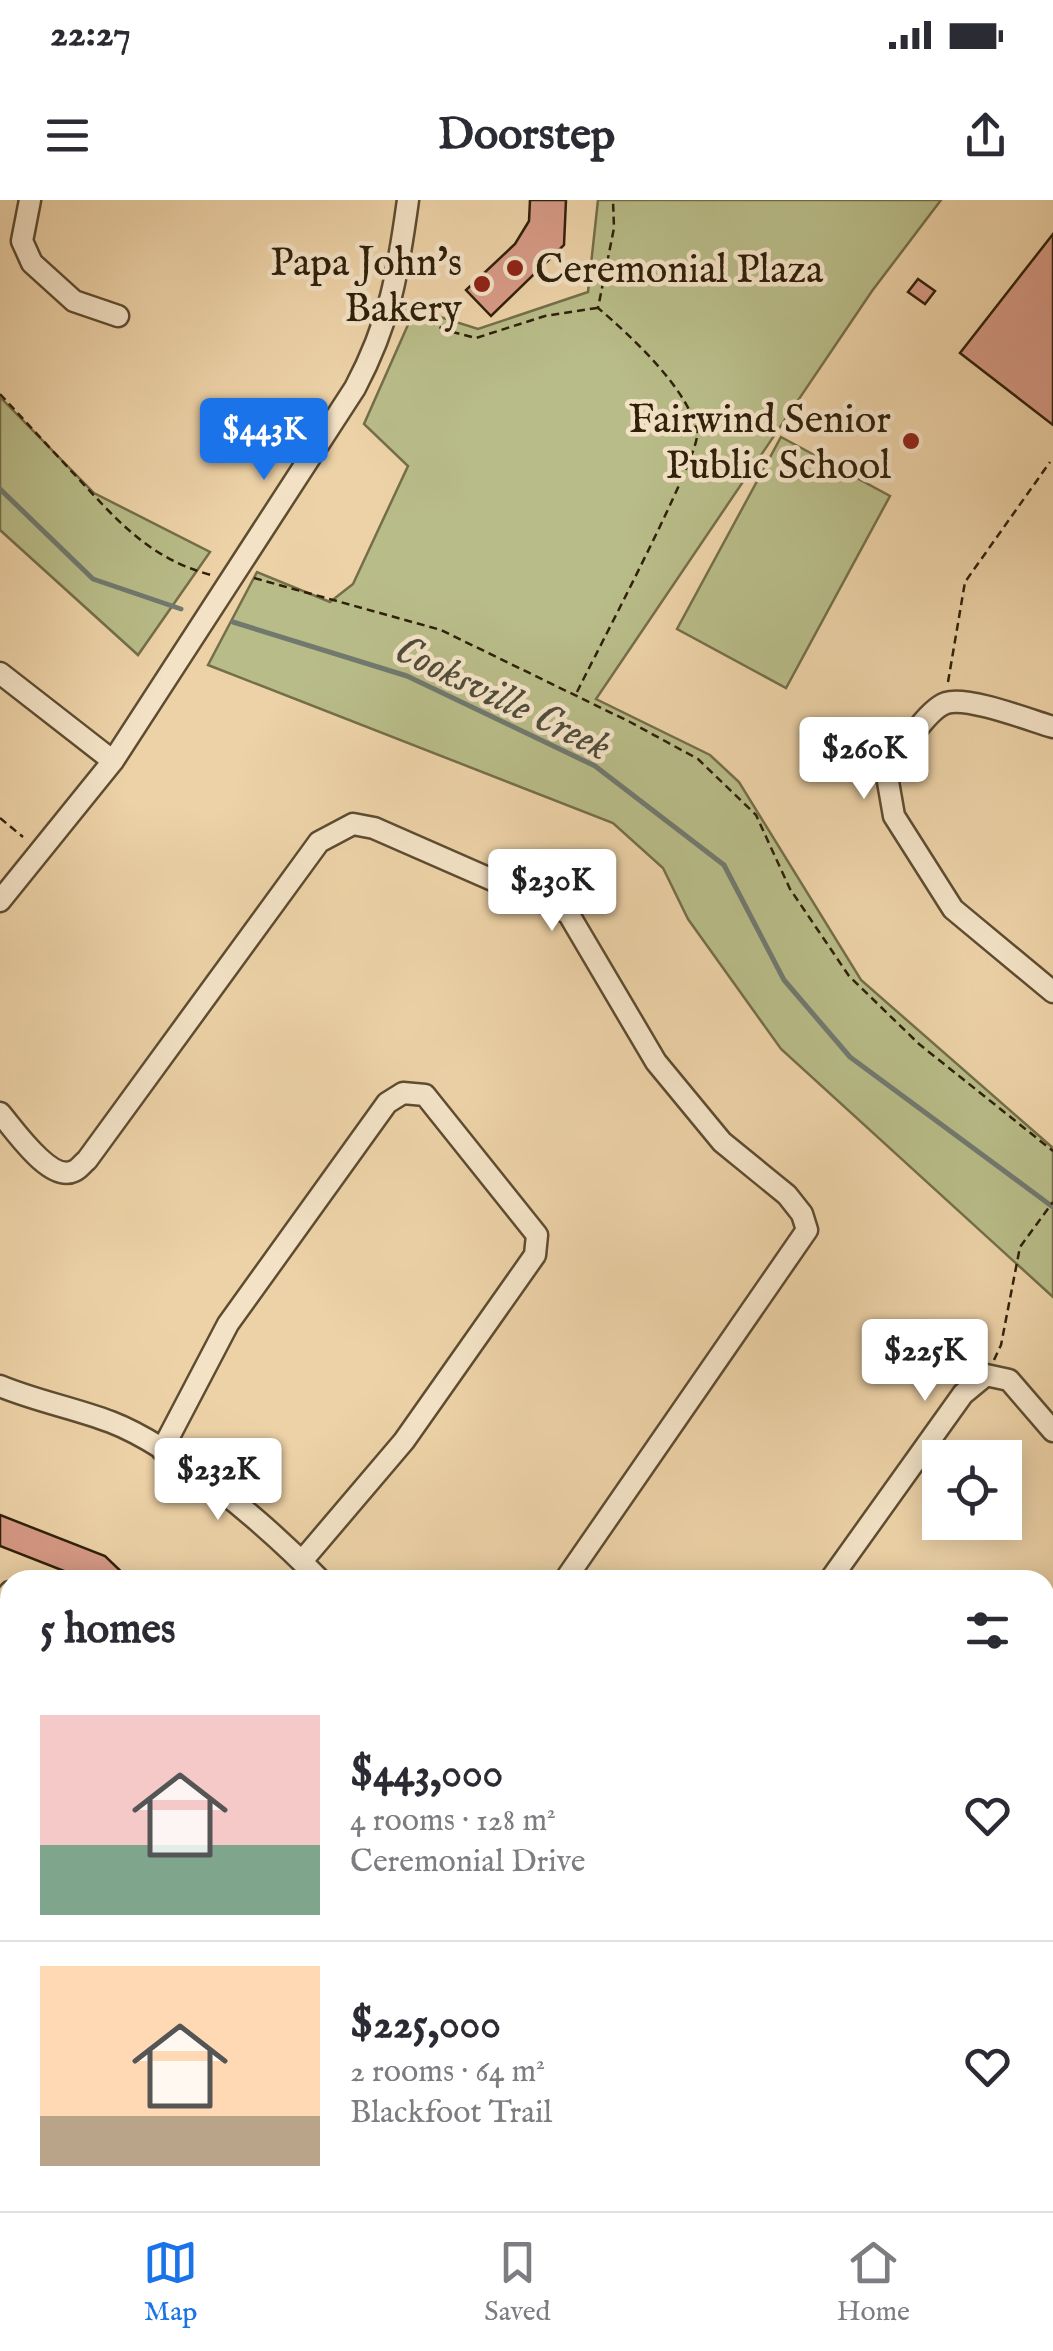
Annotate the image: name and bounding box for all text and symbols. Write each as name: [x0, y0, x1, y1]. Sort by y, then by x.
text: 22:27: [50, 11, 131, 59]
text: Doorstep: [438, 107, 615, 164]
icon: menu: [40, 108, 95, 163]
icon: share: [958, 108, 1013, 163]
place label: Papa John's Bakery: [270, 239, 462, 336]
place label: Ceremonial Plaza: [535, 246, 824, 297]
marker: Ceremonial Plaza: [504, 257, 526, 279]
marker: Papa John's Bakery: [471, 273, 493, 295]
place label: Fairwind Senior Public School: [628, 396, 891, 493]
pin: $443K: [194, 398, 334, 483]
text: $443K: [222, 410, 306, 451]
marker: Fairwind Senior Public School: [900, 430, 922, 452]
water label: Cooksville Creek: [386, 624, 619, 774]
pin: $260K: [794, 717, 934, 802]
text: $260K: [821, 729, 907, 770]
pin: $230K: [482, 849, 622, 934]
text: $230K: [510, 861, 594, 902]
pin: $225K: [855, 1319, 995, 1404]
text: $225K: [884, 1331, 966, 1372]
pin: $232K: [148, 1438, 288, 1523]
map controls: [922, 1440, 1022, 1540]
button: locate: [922, 1440, 1022, 1540]
text: $232K: [177, 1450, 259, 1491]
icon: filters: [960, 1603, 1015, 1658]
text: 5 homes: [40, 1604, 176, 1657]
text: $443,000: [350, 1748, 503, 1801]
icon: home: [120, 1755, 240, 1875]
icon: heart: [960, 1788, 1015, 1843]
text: 4 rooms · 128 m²: [350, 1801, 556, 1842]
text: Ceremonial Drive: [350, 1842, 585, 1883]
text: $225,000: [350, 1999, 501, 2052]
icon: home: [120, 2006, 240, 2126]
icon: heart: [960, 2039, 1015, 2094]
text: 2 rooms · 64 m²: [350, 2052, 545, 2093]
text: Blackfoot Trail: [350, 2093, 552, 2134]
tab: Map: [143, 2235, 198, 2330]
tab: Saved: [484, 2235, 551, 2330]
tab: Home: [837, 2235, 910, 2330]

